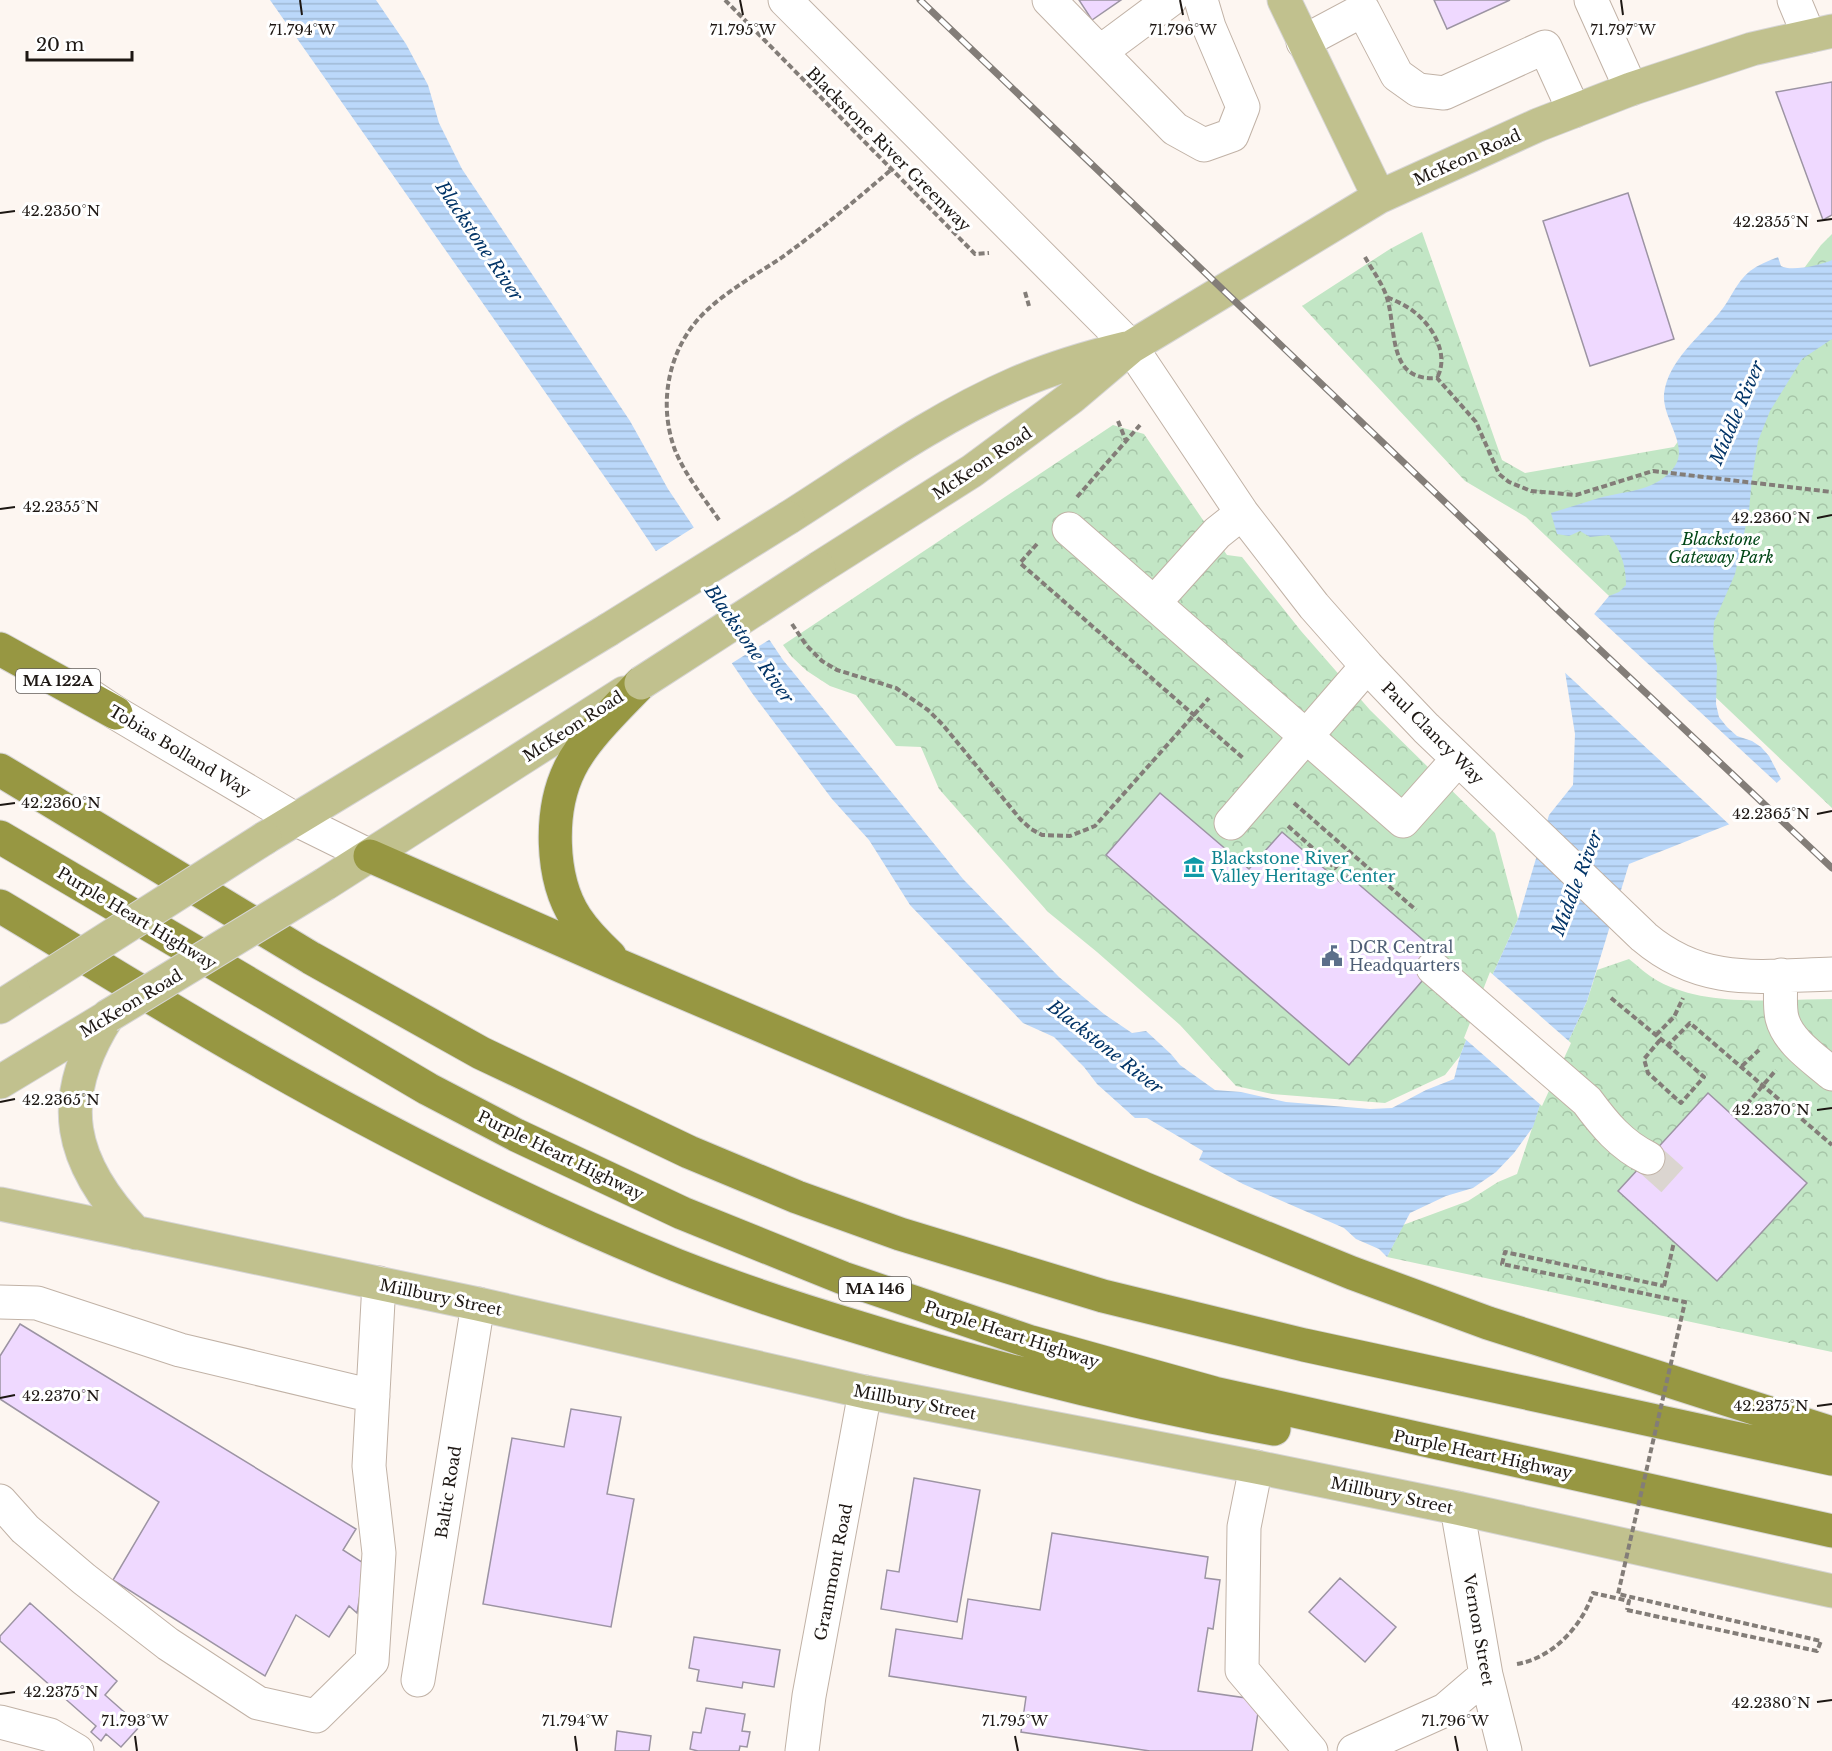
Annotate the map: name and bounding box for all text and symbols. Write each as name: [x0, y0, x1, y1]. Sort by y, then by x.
text: 71.794°W: [269, 20, 336, 39]
text: 71.795°W: [710, 20, 777, 39]
text: 71.796°W: [1149, 20, 1217, 39]
text: 71.797°W: [1590, 20, 1656, 39]
scale bar: [27, 24, 132, 62]
text: 20 m: [36, 34, 84, 56]
street label: Blackstone River Greenway: [803, 63, 976, 236]
street label: McKeon Road: [1410, 124, 1524, 190]
water label: Blackstone River: [430, 176, 528, 306]
text: 42.2350°N: [22, 201, 100, 220]
text: 42.2355°N: [1733, 212, 1809, 231]
water label: Middle River: [1705, 357, 1769, 469]
street label: McKeon Road: [929, 422, 1036, 504]
text: 42.2355°N: [23, 497, 99, 516]
text: 42.2360°N: [1731, 508, 1811, 527]
park label: Blackstone Gateway Park: [1668, 529, 1774, 567]
water label: Blackstone River: [699, 580, 799, 708]
road number: MA 122A: [16, 669, 100, 693]
street label: Paul Clancy Way: [1378, 678, 1489, 789]
street label: McKeon Road: [519, 686, 627, 766]
street label: Tobias Bolland Way: [105, 701, 255, 802]
text: 42.2360°N: [21, 793, 101, 812]
text: 42.2365°N: [1732, 804, 1810, 823]
water label: Middle River: [1547, 827, 1607, 940]
place label: Blackstone River Valley Heritage Center: [1210, 848, 1396, 886]
museum icon: Blackstone River Valley Heritage Center: [1182, 855, 1206, 879]
street label: Purple Heart Highway: [54, 862, 221, 974]
place label: DCR Central Headquarters: [1349, 937, 1460, 975]
public building icon: DCR Central Headquarters: [1320, 944, 1344, 968]
street label: McKeon Road: [76, 965, 186, 1041]
water label: Blackstone River: [1042, 995, 1167, 1099]
text: 42.2365°N: [22, 1090, 100, 1109]
text: 42.2370°N: [1732, 1100, 1810, 1119]
street label: Purple Heart Highway: [475, 1106, 648, 1204]
street label: Millbury Street: [378, 1274, 504, 1320]
road number: MA 146: [839, 1277, 911, 1301]
street label: Purple Heart Highway: [922, 1296, 1103, 1372]
street label: Millbury Street: [852, 1380, 978, 1424]
text: 42.2370°N: [22, 1386, 100, 1405]
text: 42.2375°N: [1733, 1396, 1809, 1415]
street label: Purple Heart Highway: [1392, 1425, 1575, 1483]
street label: Baltic Road: [431, 1444, 465, 1540]
street label: Millbury Street: [1329, 1472, 1455, 1518]
street label: Grammont Road: [810, 1501, 856, 1642]
street label: Vernon Street: [1459, 1572, 1499, 1687]
text: 42.2375°N: [23, 1682, 99, 1701]
text: 42.2380°N: [1732, 1693, 1811, 1712]
text: 71.793°W: [101, 1711, 169, 1730]
text: 71.794°W: [542, 1711, 609, 1730]
text: 71.795°W: [982, 1711, 1049, 1730]
text: 71.796°W: [1421, 1711, 1489, 1730]

